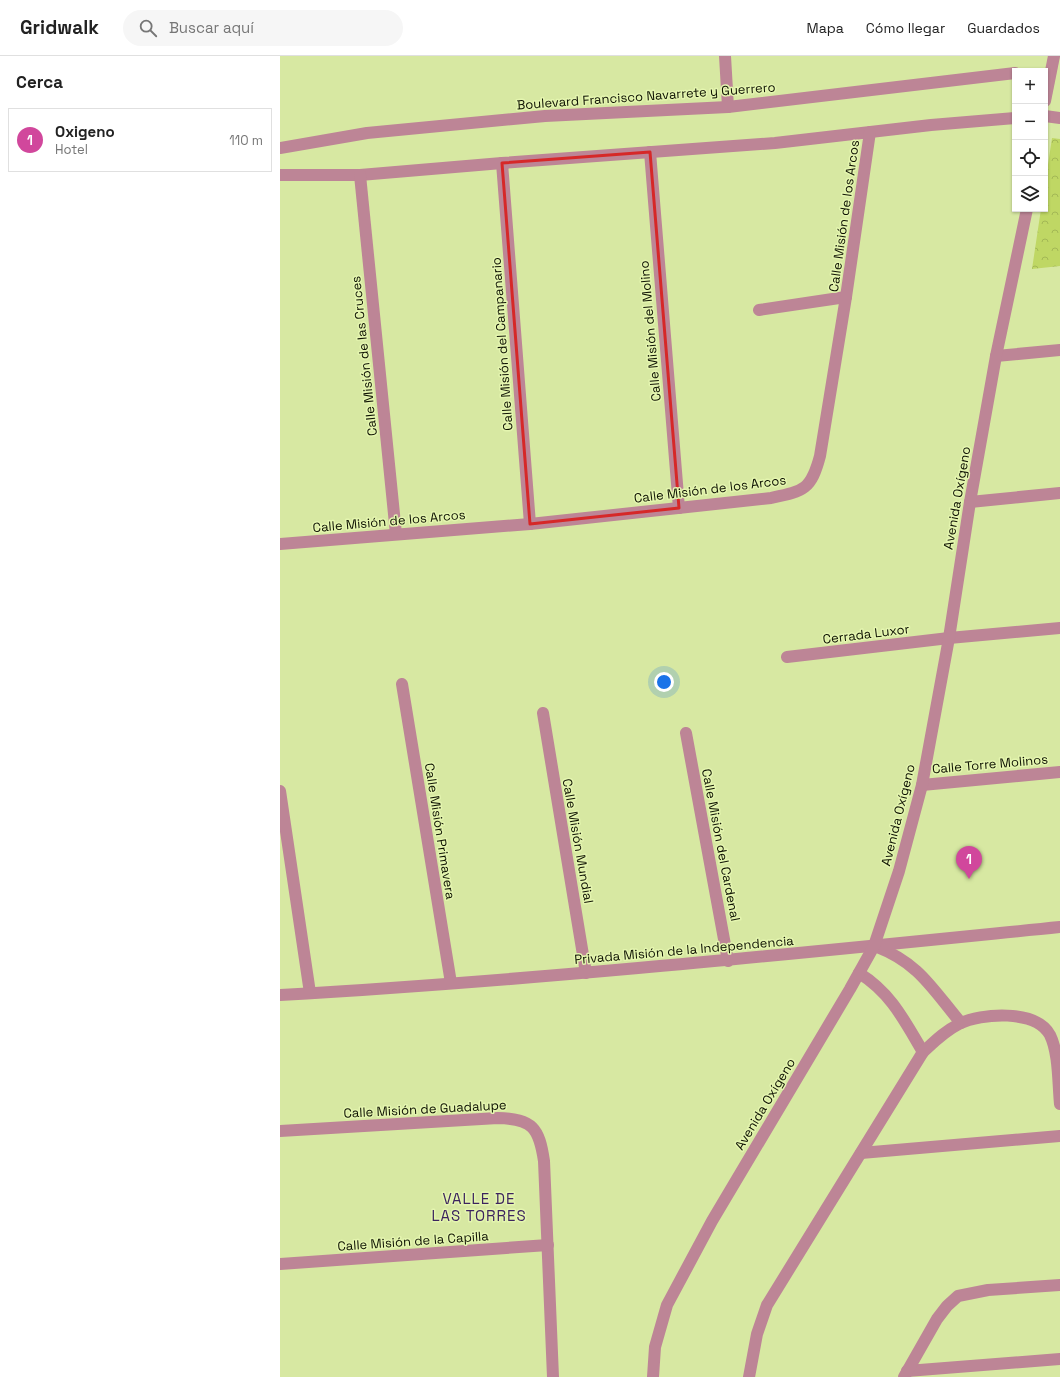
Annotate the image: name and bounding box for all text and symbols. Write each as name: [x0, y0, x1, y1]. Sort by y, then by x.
search box: [123, 10, 403, 46]
text: Gridwalk: [20, 15, 99, 40]
icon: search: [137, 17, 159, 39]
text: Buscar aquí: [169, 18, 254, 37]
text: Mapa: [807, 19, 844, 37]
text: Cómo llegar: [866, 19, 945, 37]
text: Guardados: [967, 19, 1040, 37]
map controls: [1012, 68, 1048, 212]
button: +: [1012, 68, 1048, 104]
text: Cerca: [16, 71, 63, 93]
street label: Boulevard Francisco Navarrete y Guerrero: [516, 78, 776, 114]
button: −: [1012, 104, 1048, 140]
text: Oxigeno: [55, 122, 115, 141]
text: 1: [27, 132, 33, 149]
text: 110 m: [229, 132, 263, 149]
street label: Calle Misión de los Arcos: [825, 139, 863, 293]
button: locate: [1012, 140, 1048, 176]
text: Hotel: [55, 141, 88, 158]
button: layers: [1012, 176, 1048, 212]
street label: Calle Misión del Campanario: [487, 257, 517, 431]
street label: Calle Misión del Molino: [635, 260, 665, 402]
street label: Calle Misión de las Cruces: [347, 275, 381, 437]
street label: Avenida Oxígeno: [940, 445, 974, 551]
street label: Calle Misión de los Arcos: [633, 471, 787, 507]
street label: Calle Misión de los Arcos: [312, 506, 466, 536]
street label: Cerrada Luxor: [822, 620, 910, 648]
your location: [654, 672, 674, 692]
street label: Calle Torre Molinos: [931, 750, 1049, 778]
street label: Calle Misión Primavera: [421, 762, 459, 901]
street label: Avenida Oxígeno: [877, 762, 919, 868]
street label: Calle Misión del Cardenal: [698, 767, 744, 923]
street label: Calle Misión Mundial: [559, 777, 597, 905]
pin: 1: [956, 846, 982, 879]
street label: Privada Misión de la Independencia: [574, 932, 795, 968]
street label: Avenida Oxígeno: [731, 1055, 799, 1153]
street label: Calle Misión de Guadalupe: [343, 1096, 507, 1122]
district label: VALLE DE LAS TORRES: [431, 1189, 527, 1225]
street label: Calle Misión de la Capilla: [337, 1227, 490, 1255]

